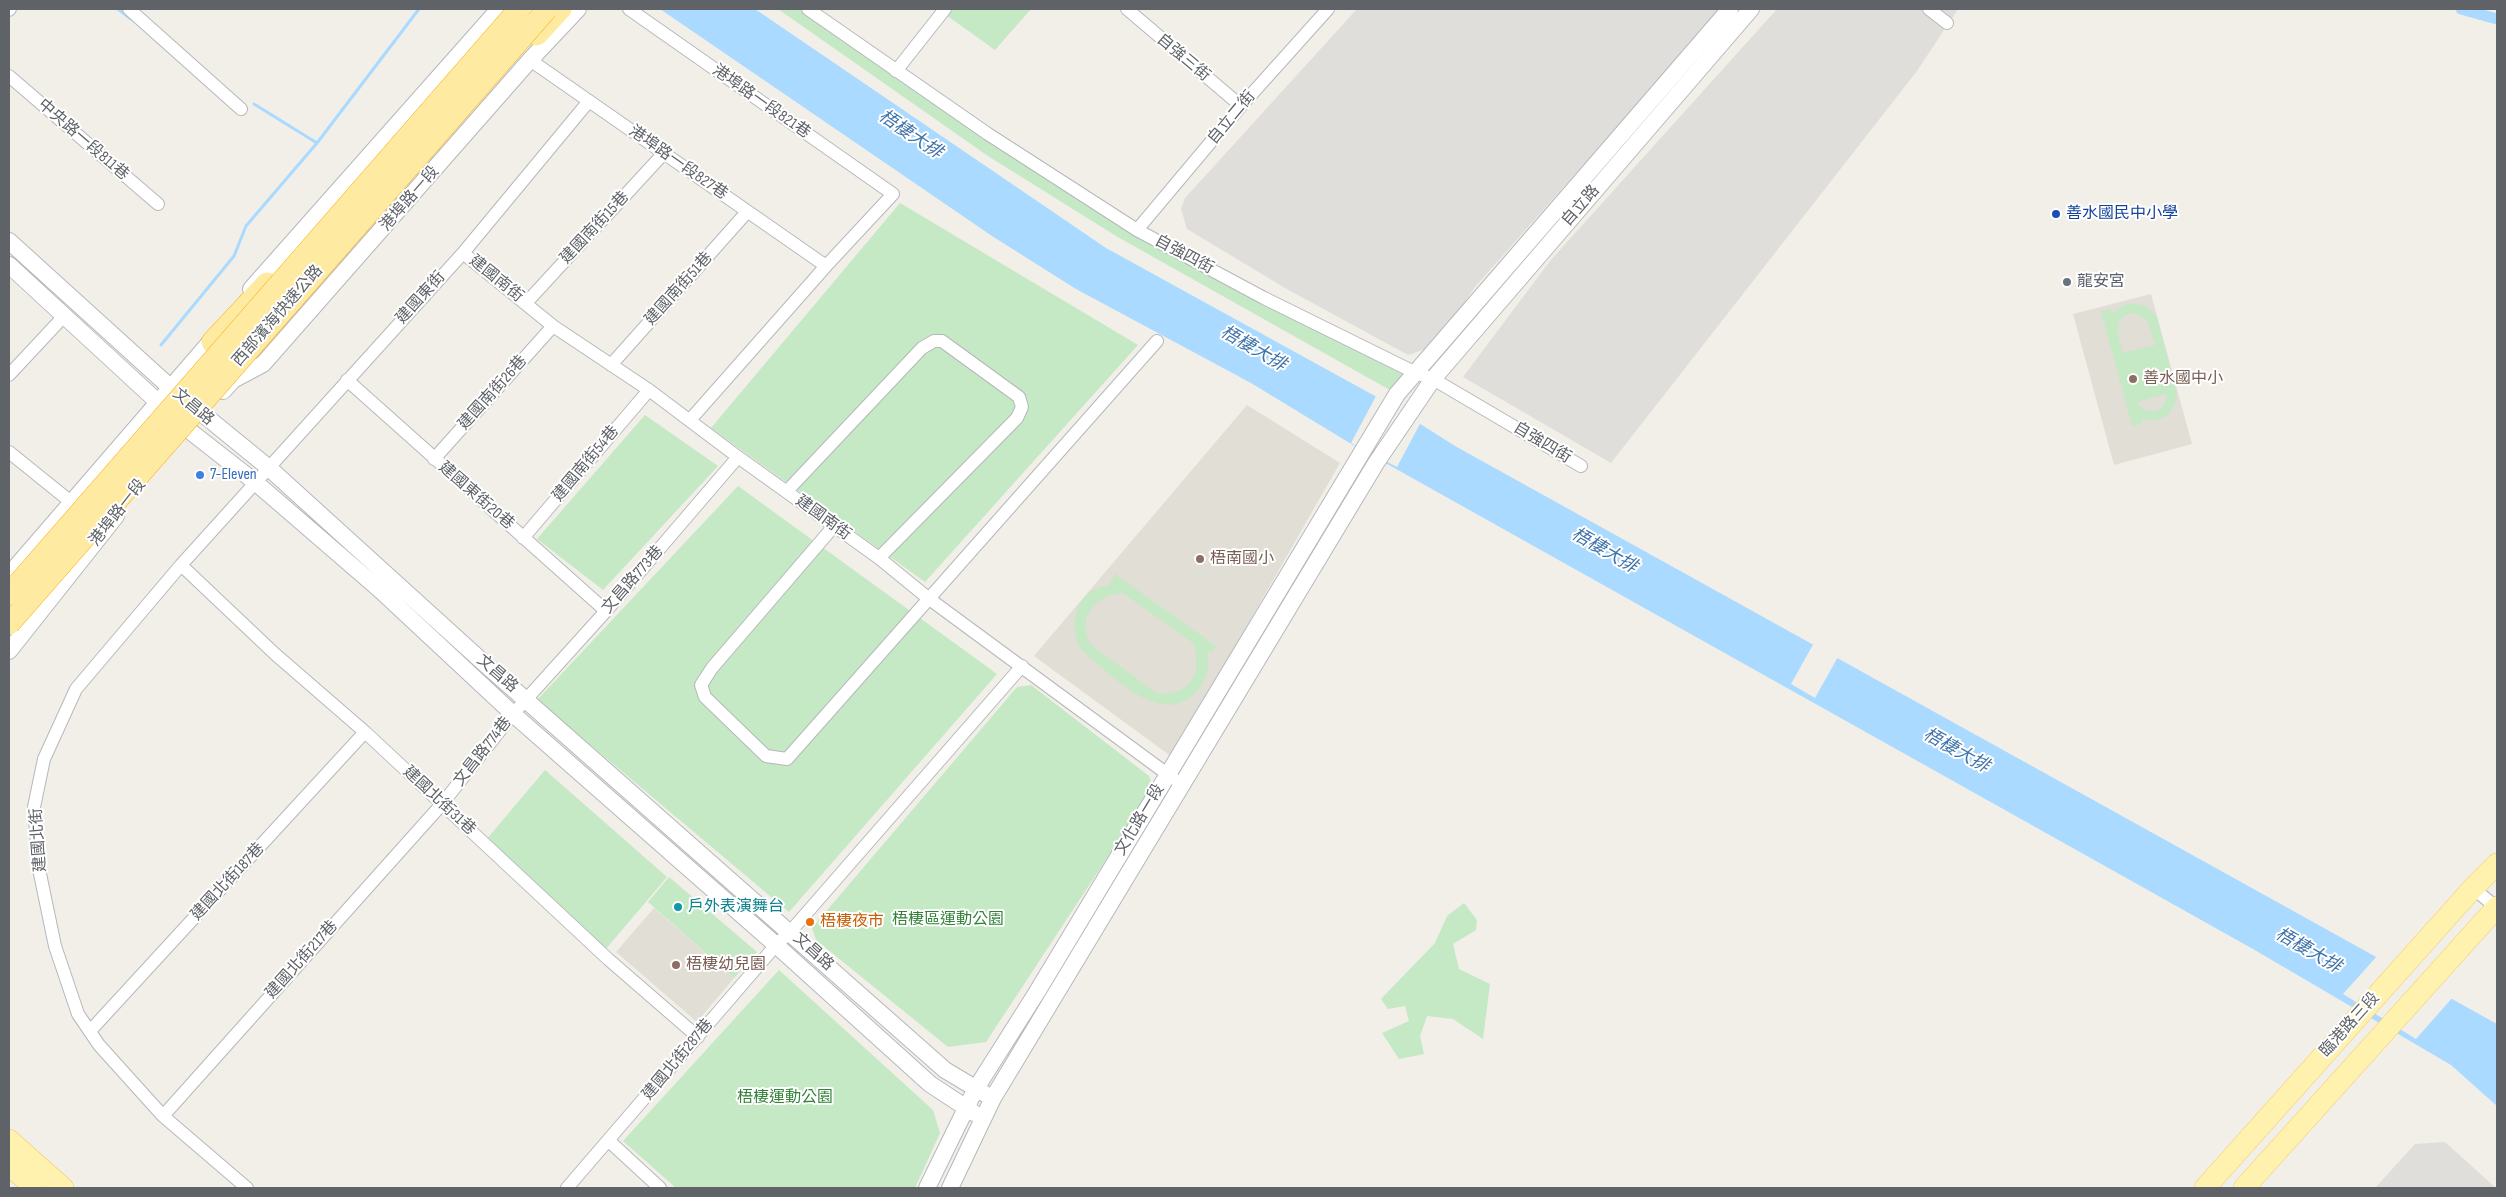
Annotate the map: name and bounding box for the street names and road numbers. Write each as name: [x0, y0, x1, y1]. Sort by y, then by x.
street label: 自強三街: [1152, 30, 1214, 86]
street label: 港埠路一段821巷: [708, 61, 814, 143]
street label: 自立二街: [1204, 87, 1260, 149]
street label: 中央路一段811巷: [34, 95, 132, 185]
street label: 港埠路一段827巷: [625, 122, 731, 204]
street label: 港埠路一段: [377, 163, 443, 235]
street label: 自立路: [1558, 182, 1604, 230]
street label: 建國南街15巷: [557, 188, 633, 268]
street label: 自強四街: [1151, 232, 1217, 278]
street label: 建國南街51巷: [641, 248, 717, 330]
street label: 建國南街: [465, 251, 527, 307]
street label: 西部濱海快速公路: [229, 261, 327, 371]
street label: 建國東街: [392, 268, 450, 328]
street label: 建國南街26巷: [455, 352, 531, 434]
street label: 文昌路: [168, 384, 218, 430]
street label: 自強四街: [1510, 418, 1574, 468]
street label: 建國南街54巷: [549, 422, 623, 506]
street label: 建國東街20巷: [434, 458, 518, 534]
street label: 港埠路一段: [86, 476, 150, 550]
street label: 建國南街: [791, 491, 855, 545]
street label: 文昌路773巷: [598, 542, 668, 618]
street label: 文昌路: [473, 651, 521, 697]
street label: 文昌路774巷: [450, 714, 516, 790]
street label: 建國北街31巷: [399, 763, 479, 839]
street label: 文化路一段: [1111, 781, 1169, 859]
street label: 建國北街: [27, 807, 51, 873]
street label: 建國北街187巷: [187, 839, 269, 925]
street label: 建國北街217巷: [262, 917, 342, 1003]
street label: 文昌路: [789, 929, 837, 975]
street label: 臨港路三段: [2316, 989, 2384, 1061]
street label: 建國北街287巷: [639, 1016, 717, 1104]

